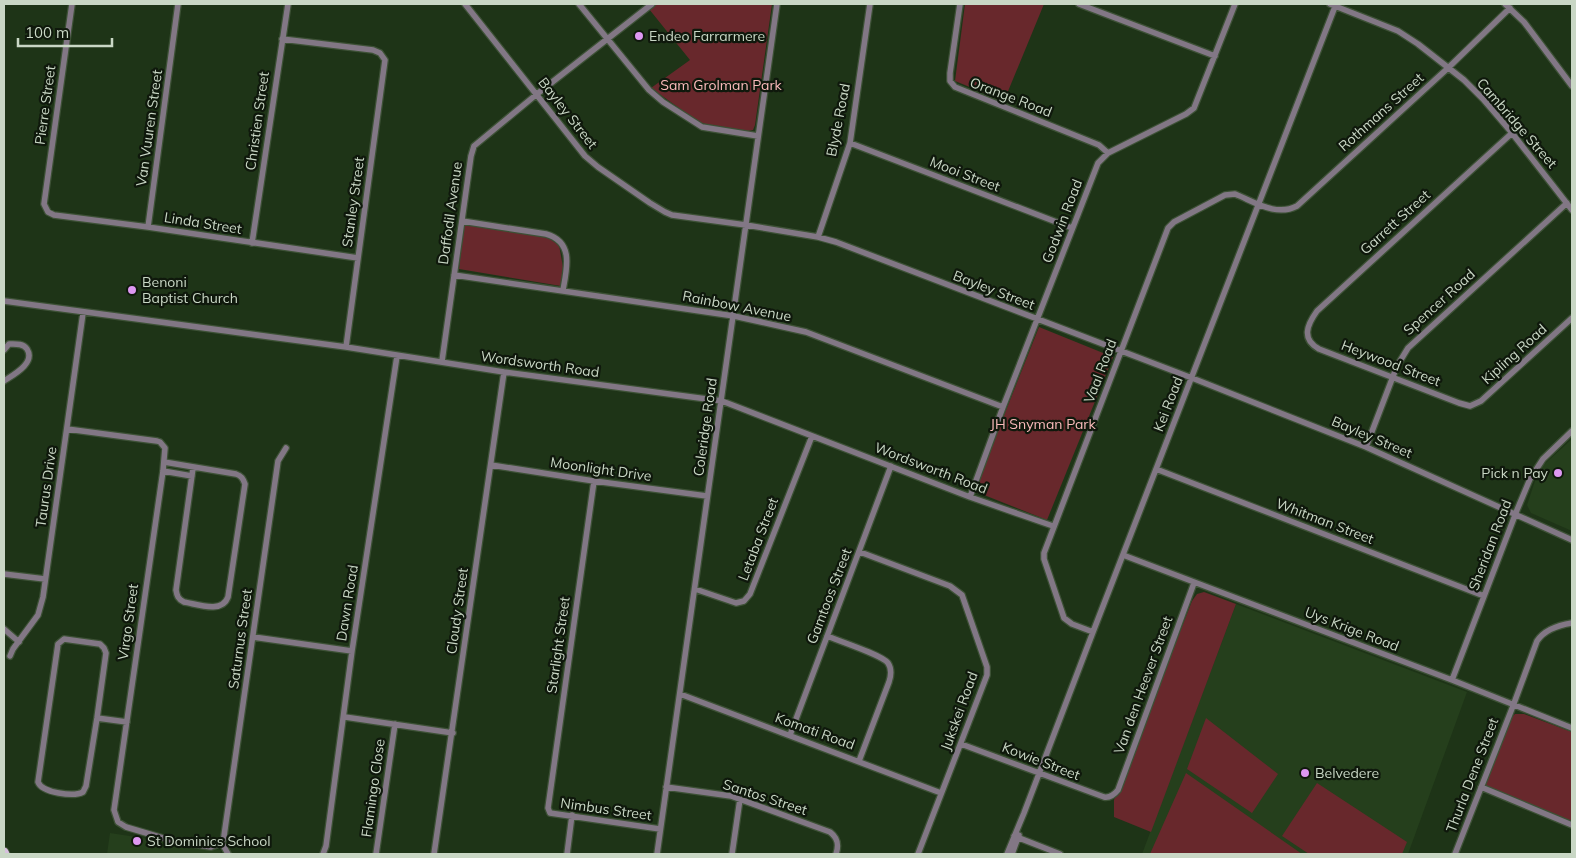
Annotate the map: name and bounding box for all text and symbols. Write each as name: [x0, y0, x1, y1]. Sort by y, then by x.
scale bar: [18, 15, 111, 47]
text: 100 m: [25, 23, 69, 42]
place label: Endeo Farrarmere: [649, 27, 765, 45]
marker: Endeo Farrarmere: [633, 30, 645, 42]
street label: Pierre Street: [31, 64, 60, 146]
street label: Van Vuuren Street: [132, 68, 166, 188]
street label: Rothmans Street: [1335, 69, 1428, 155]
street label: Christien Street: [241, 70, 273, 172]
street label: Orange Road: [967, 73, 1055, 121]
street label: Bayley Street: [534, 74, 602, 152]
street label: Cambridge Street: [1473, 74, 1561, 172]
park label: Sam Grolman Park: [660, 76, 783, 94]
street label: Blyde Road: [822, 82, 854, 158]
street label: Mooi Street: [927, 152, 1003, 196]
street label: Stanley Street: [338, 156, 368, 248]
street label: Daffodil Avenue: [434, 161, 466, 265]
street label: Godwin Road: [1038, 177, 1086, 265]
street label: Garrett Street: [1356, 186, 1434, 258]
street label: Linda Street: [163, 208, 243, 238]
street label: Spencer Road: [1399, 265, 1479, 339]
street label: Bayley Street: [951, 266, 1037, 314]
place label: Benoni Baptist Church: [142, 273, 238, 307]
marker: Benoni Baptist Church: [126, 284, 138, 296]
street label: Rainbow Avenue: [681, 287, 793, 325]
street label: Kipling Road: [1478, 320, 1550, 388]
street label: Vaal Road: [1080, 336, 1120, 406]
street label: Heywood Street: [1339, 336, 1443, 390]
street label: Wordsworth Road: [480, 347, 600, 381]
street label: Kei Road: [1149, 374, 1187, 434]
street label: Coleridge Road: [689, 377, 721, 477]
street label: Bayley Street: [1329, 412, 1415, 462]
park label: JH Snyman Park: [990, 415, 1096, 433]
street label: Wordsworth Road: [872, 438, 990, 498]
street label: Taurus Drive: [31, 445, 61, 529]
street label: Moonlight Drive: [549, 453, 653, 485]
place label: Pick n Pay: [1481, 464, 1549, 482]
marker: Pick n Pay: [1552, 467, 1564, 479]
street label: Whitman Street: [1274, 494, 1377, 548]
street label: Letaba Street: [734, 495, 782, 583]
street label: Sheridan Road: [1464, 497, 1516, 593]
street label: Gamtoos Street: [802, 546, 856, 646]
street label: Dawn Road: [332, 563, 362, 643]
street label: Cloudy Street: [442, 566, 472, 655]
street label: Virgo Street: [114, 583, 142, 661]
street label: Saturnus Street: [224, 588, 256, 690]
street label: Starlight Street: [542, 595, 574, 695]
street label: Uys Krige Road: [1302, 603, 1402, 655]
street label: Van den Heever Street: [1110, 614, 1176, 756]
street label: Jukskei Road: [936, 669, 982, 753]
street label: Komati Road: [773, 708, 857, 754]
street label: Thurla Dene Street: [1442, 715, 1502, 835]
street label: Flamingo Close: [357, 738, 389, 838]
street label: Kowie Street: [999, 738, 1083, 784]
place label: Belvedere: [1315, 764, 1379, 782]
marker: Belvedere: [1299, 767, 1311, 779]
street label: Santos Street: [721, 775, 809, 819]
street label: Nimbus Street: [559, 794, 653, 824]
place label: St Dominics School: [147, 832, 271, 850]
marker: St Dominics School: [131, 835, 143, 847]

